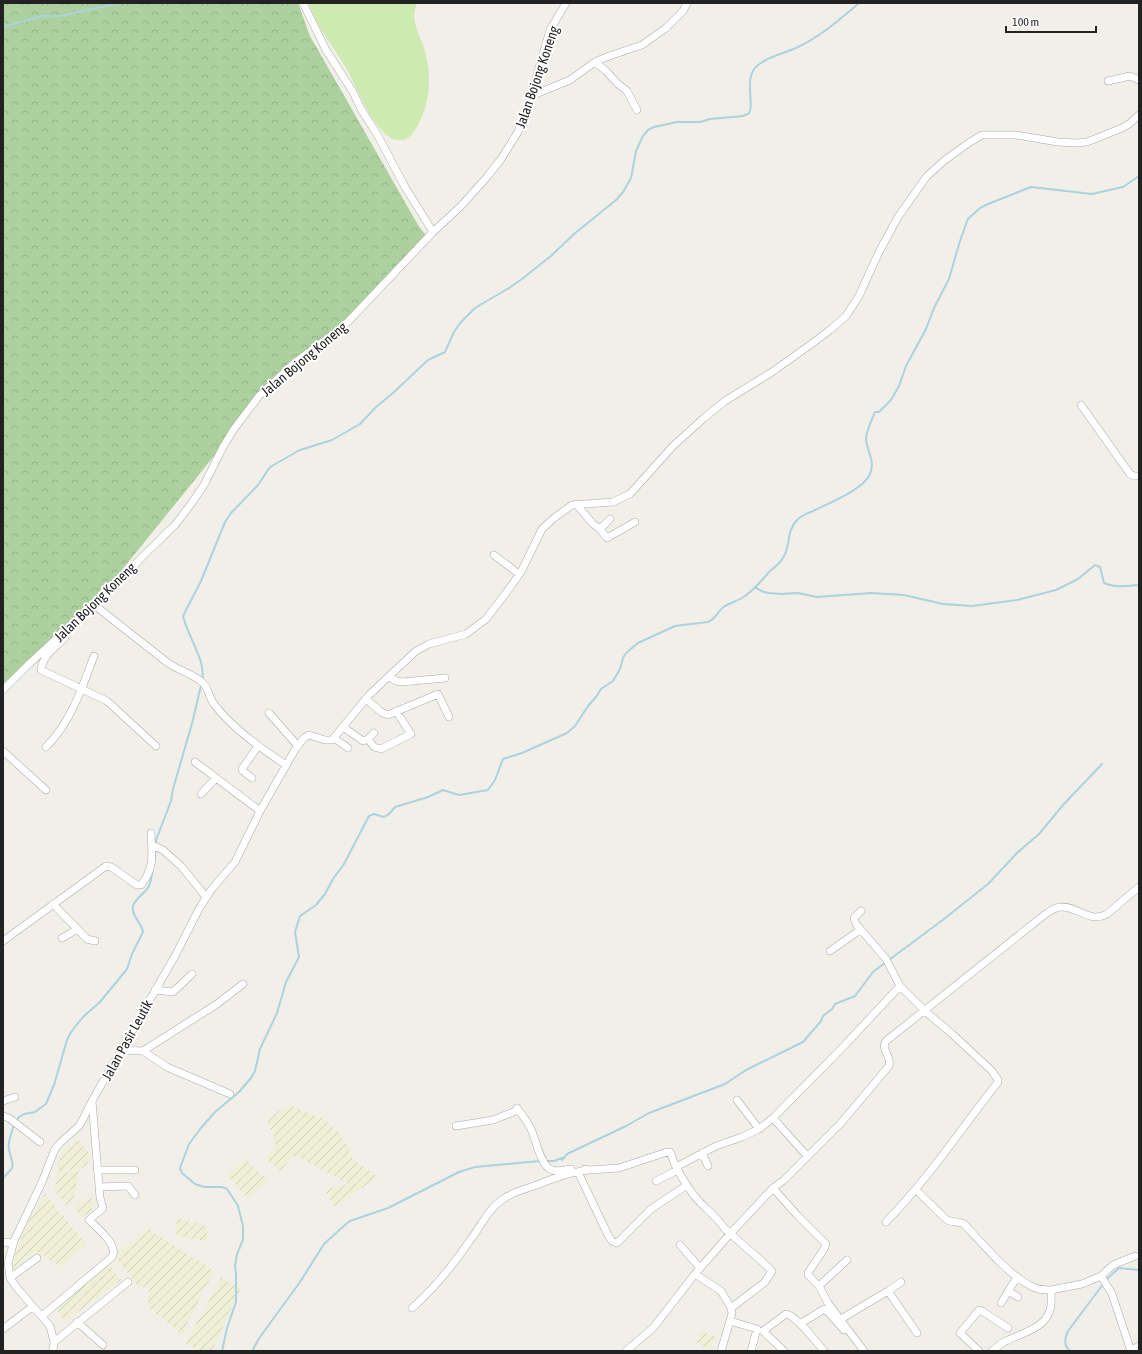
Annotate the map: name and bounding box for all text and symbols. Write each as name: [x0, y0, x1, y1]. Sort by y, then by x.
scale bar: [1006, 8, 1096, 34]
text: 100 m: [1012, 15, 1039, 29]
street label: Jalan Bojong Koneng: [512, 24, 562, 130]
street label: Jalan Bojong Koneng: [258, 319, 350, 399]
street label: Jalan Bojong Koneng: [51, 559, 139, 645]
street label: Jalan Pasir Leutik: [98, 997, 156, 1083]

